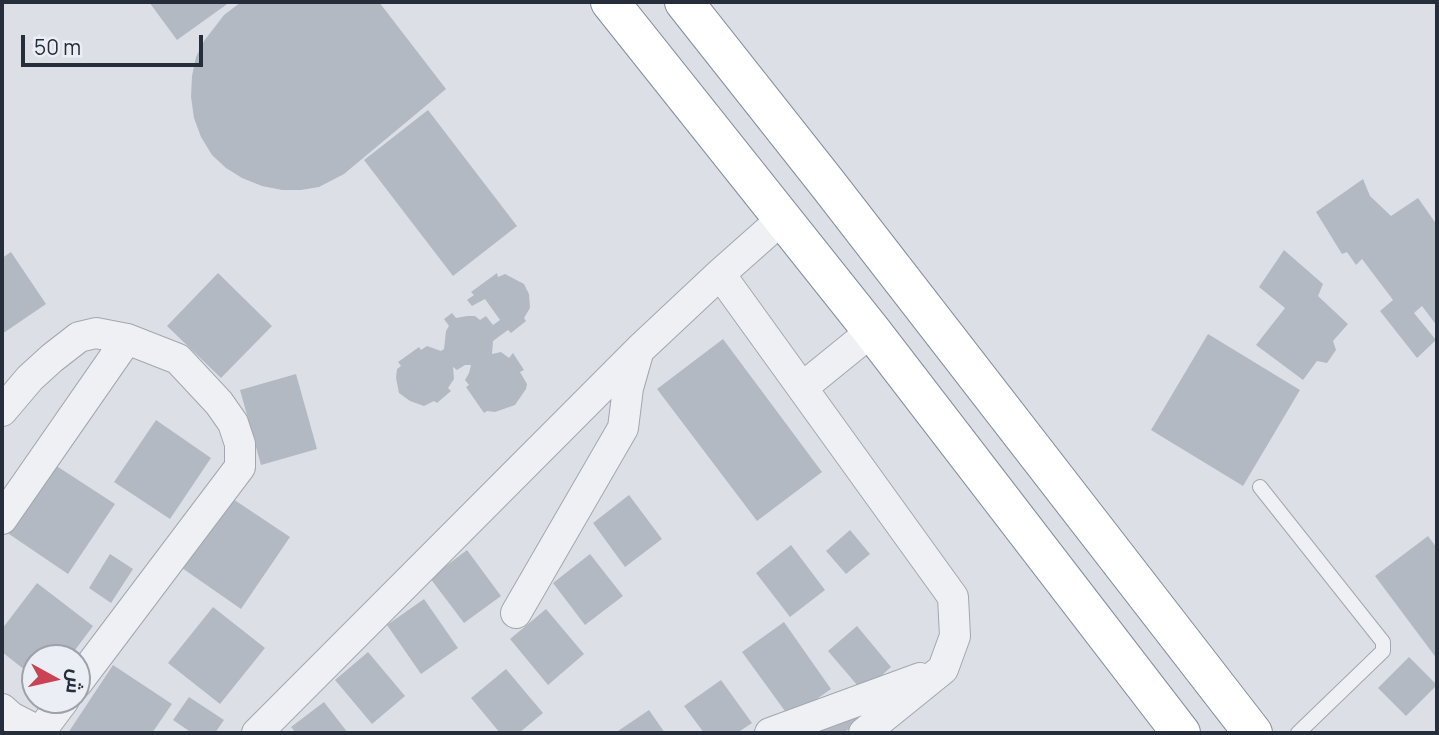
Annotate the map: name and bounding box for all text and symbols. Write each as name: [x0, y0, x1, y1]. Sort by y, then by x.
scale bar: [24, 21, 206, 65]
text: 50 m: [34, 33, 81, 61]
north arrow: [21, 644, 91, 714]
text: ش: [60, 668, 89, 696]

